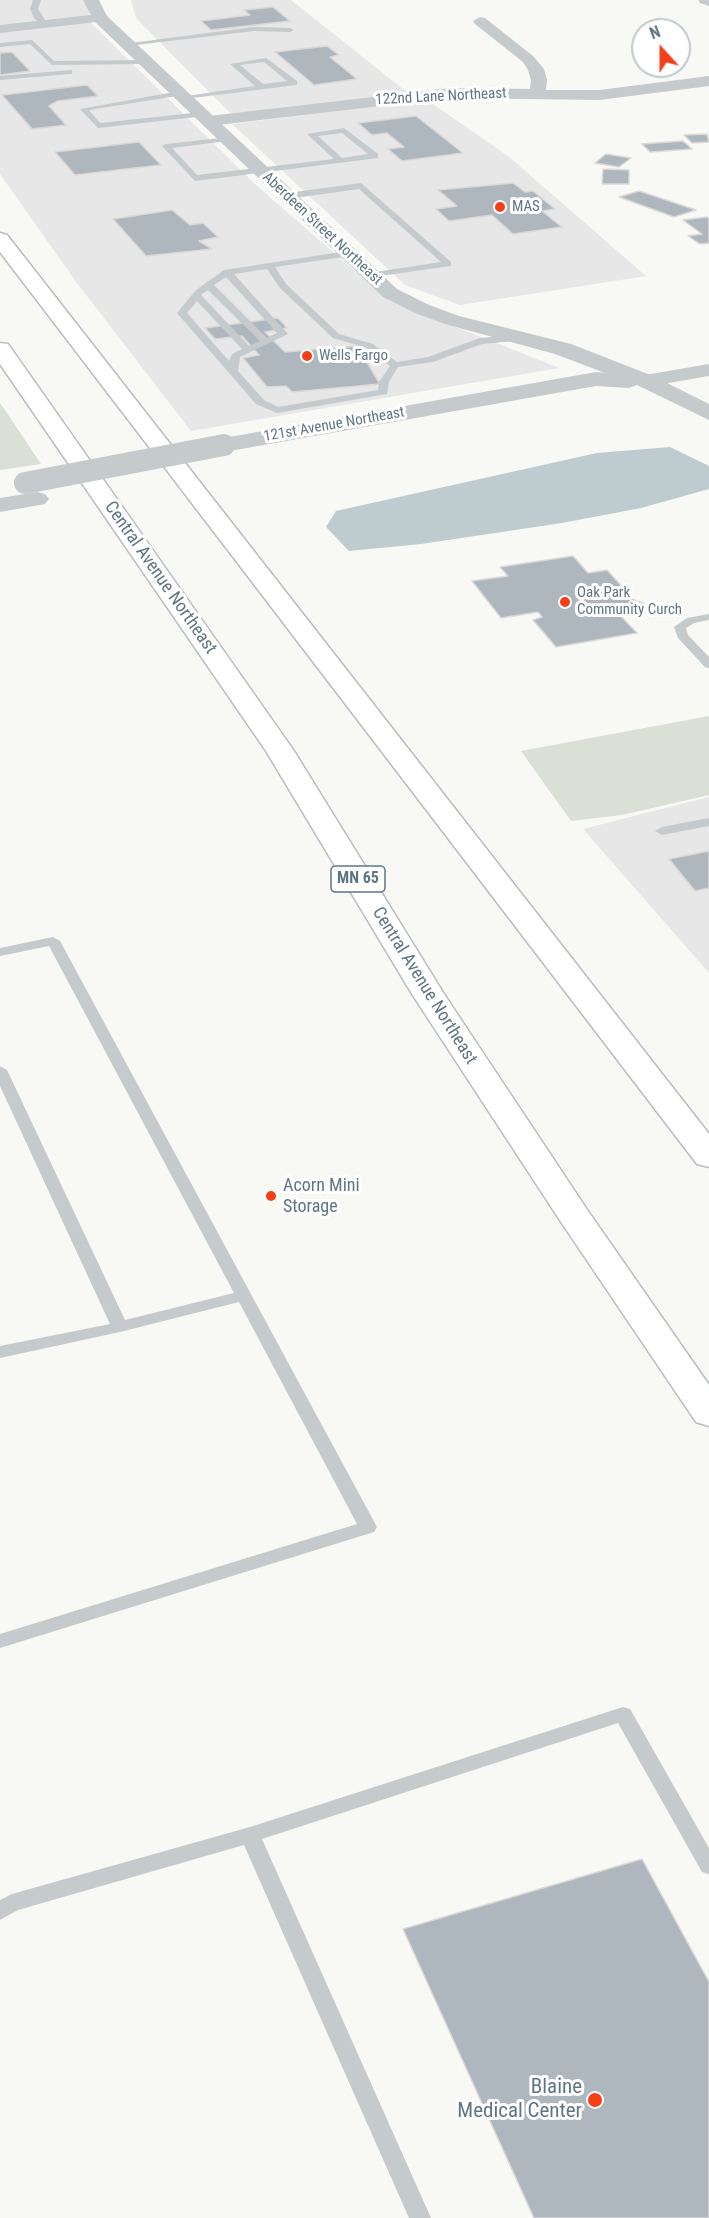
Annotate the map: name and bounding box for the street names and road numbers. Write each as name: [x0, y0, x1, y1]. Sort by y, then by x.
street label: 122nd Lane Northeast: [375, 85, 507, 109]
street label: Aberdeen Street Northeast: [258, 169, 386, 289]
street label: 121st Avenue Northeast: [262, 404, 406, 446]
street label: Central Avenue Northeast: [99, 498, 221, 658]
road number: MN 65: [331, 866, 385, 892]
street label: Central Avenue Northeast: [367, 903, 481, 1069]

